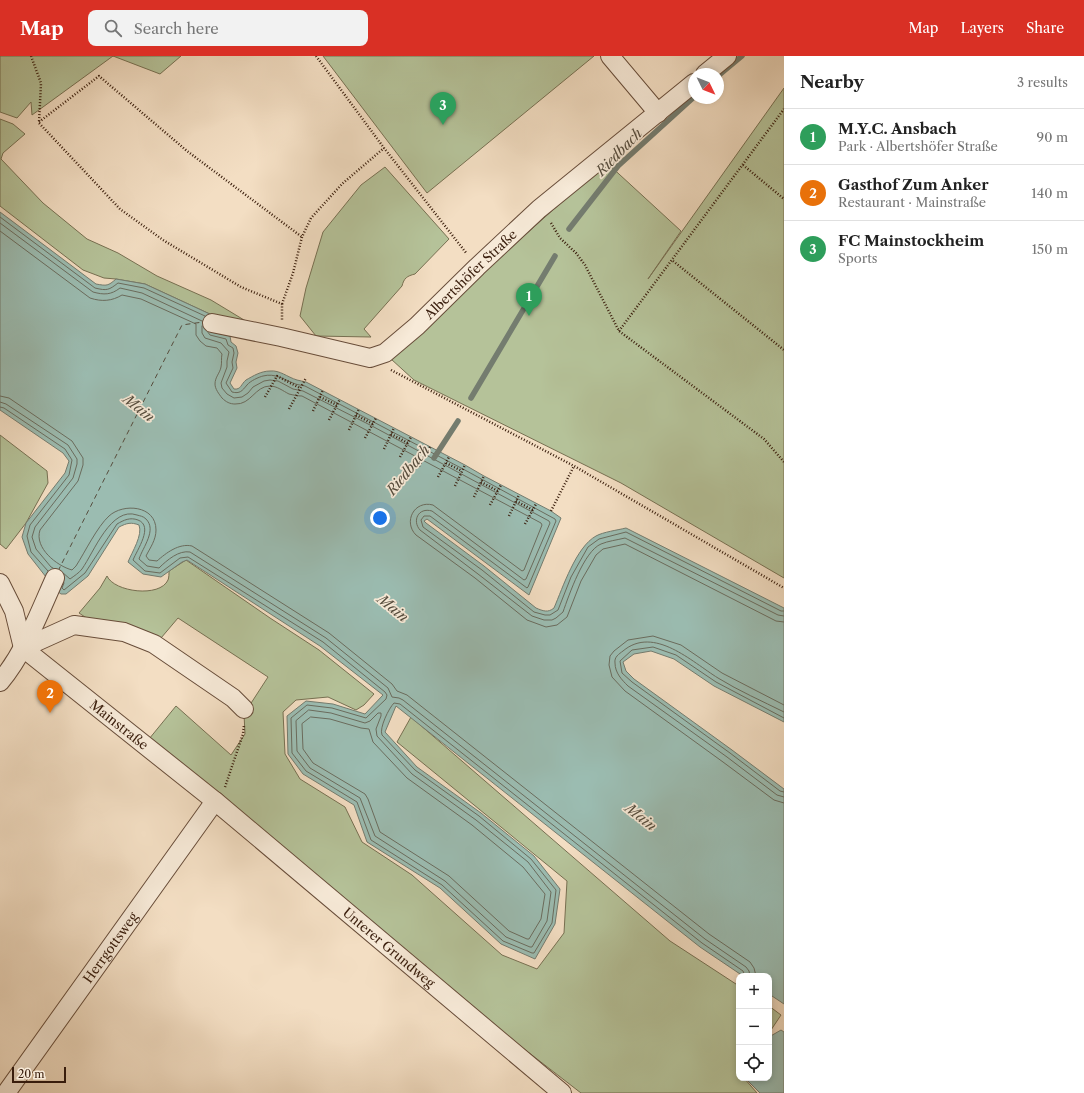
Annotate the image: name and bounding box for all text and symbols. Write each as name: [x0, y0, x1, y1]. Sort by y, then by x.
search box: [88, 10, 368, 46]
text: Map: [20, 17, 64, 40]
icon: search: [102, 17, 124, 39]
text: Search here: [134, 19, 219, 38]
text: Map: [908, 19, 938, 37]
text: Layers: [960, 19, 1004, 37]
text: Share: [1026, 19, 1064, 37]
north arrow: [688, 68, 724, 104]
text: Nearby: [800, 72, 864, 92]
text: 3 results: [1017, 74, 1068, 90]
pin: 3: [430, 92, 456, 125]
text: M.Y.C. Ansbach: [838, 119, 957, 138]
water label: Riedbach: [591, 125, 646, 180]
text: 1: [810, 129, 816, 145]
text: 90 m: [1037, 129, 1068, 145]
text: Park · Albertshöfer Straße: [838, 138, 998, 154]
text: Gasthof Zum Anker: [838, 175, 988, 194]
text: 2: [809, 185, 817, 201]
text: 140 m: [1031, 185, 1068, 201]
text: Restaurant · Mainstraße: [838, 194, 986, 210]
street label: Albertshöfer Straße: [420, 226, 520, 323]
text: FC Mainstockheim: [838, 231, 984, 250]
text: 3: [809, 241, 817, 257]
text: 150 m: [1032, 241, 1068, 257]
text: Sports: [838, 250, 877, 266]
pin: 1: [516, 283, 542, 316]
water label: Main: [118, 389, 158, 426]
water label: Riedbach: [382, 441, 434, 499]
your location: [370, 508, 390, 528]
water label: Main: [372, 589, 412, 626]
pin: 2: [37, 680, 63, 713]
street label: Mainstraße: [87, 696, 152, 753]
water label: Main: [620, 798, 660, 835]
street label: Unterer Grundweg: [340, 904, 439, 991]
street label: Herrgottsweg: [79, 909, 141, 986]
map controls: [736, 973, 772, 1081]
button: +: [736, 973, 772, 1009]
button: −: [736, 1009, 772, 1045]
button: locate: [736, 1045, 772, 1081]
scale bar: [12, 1065, 66, 1084]
text: 20 m: [18, 1067, 44, 1081]

